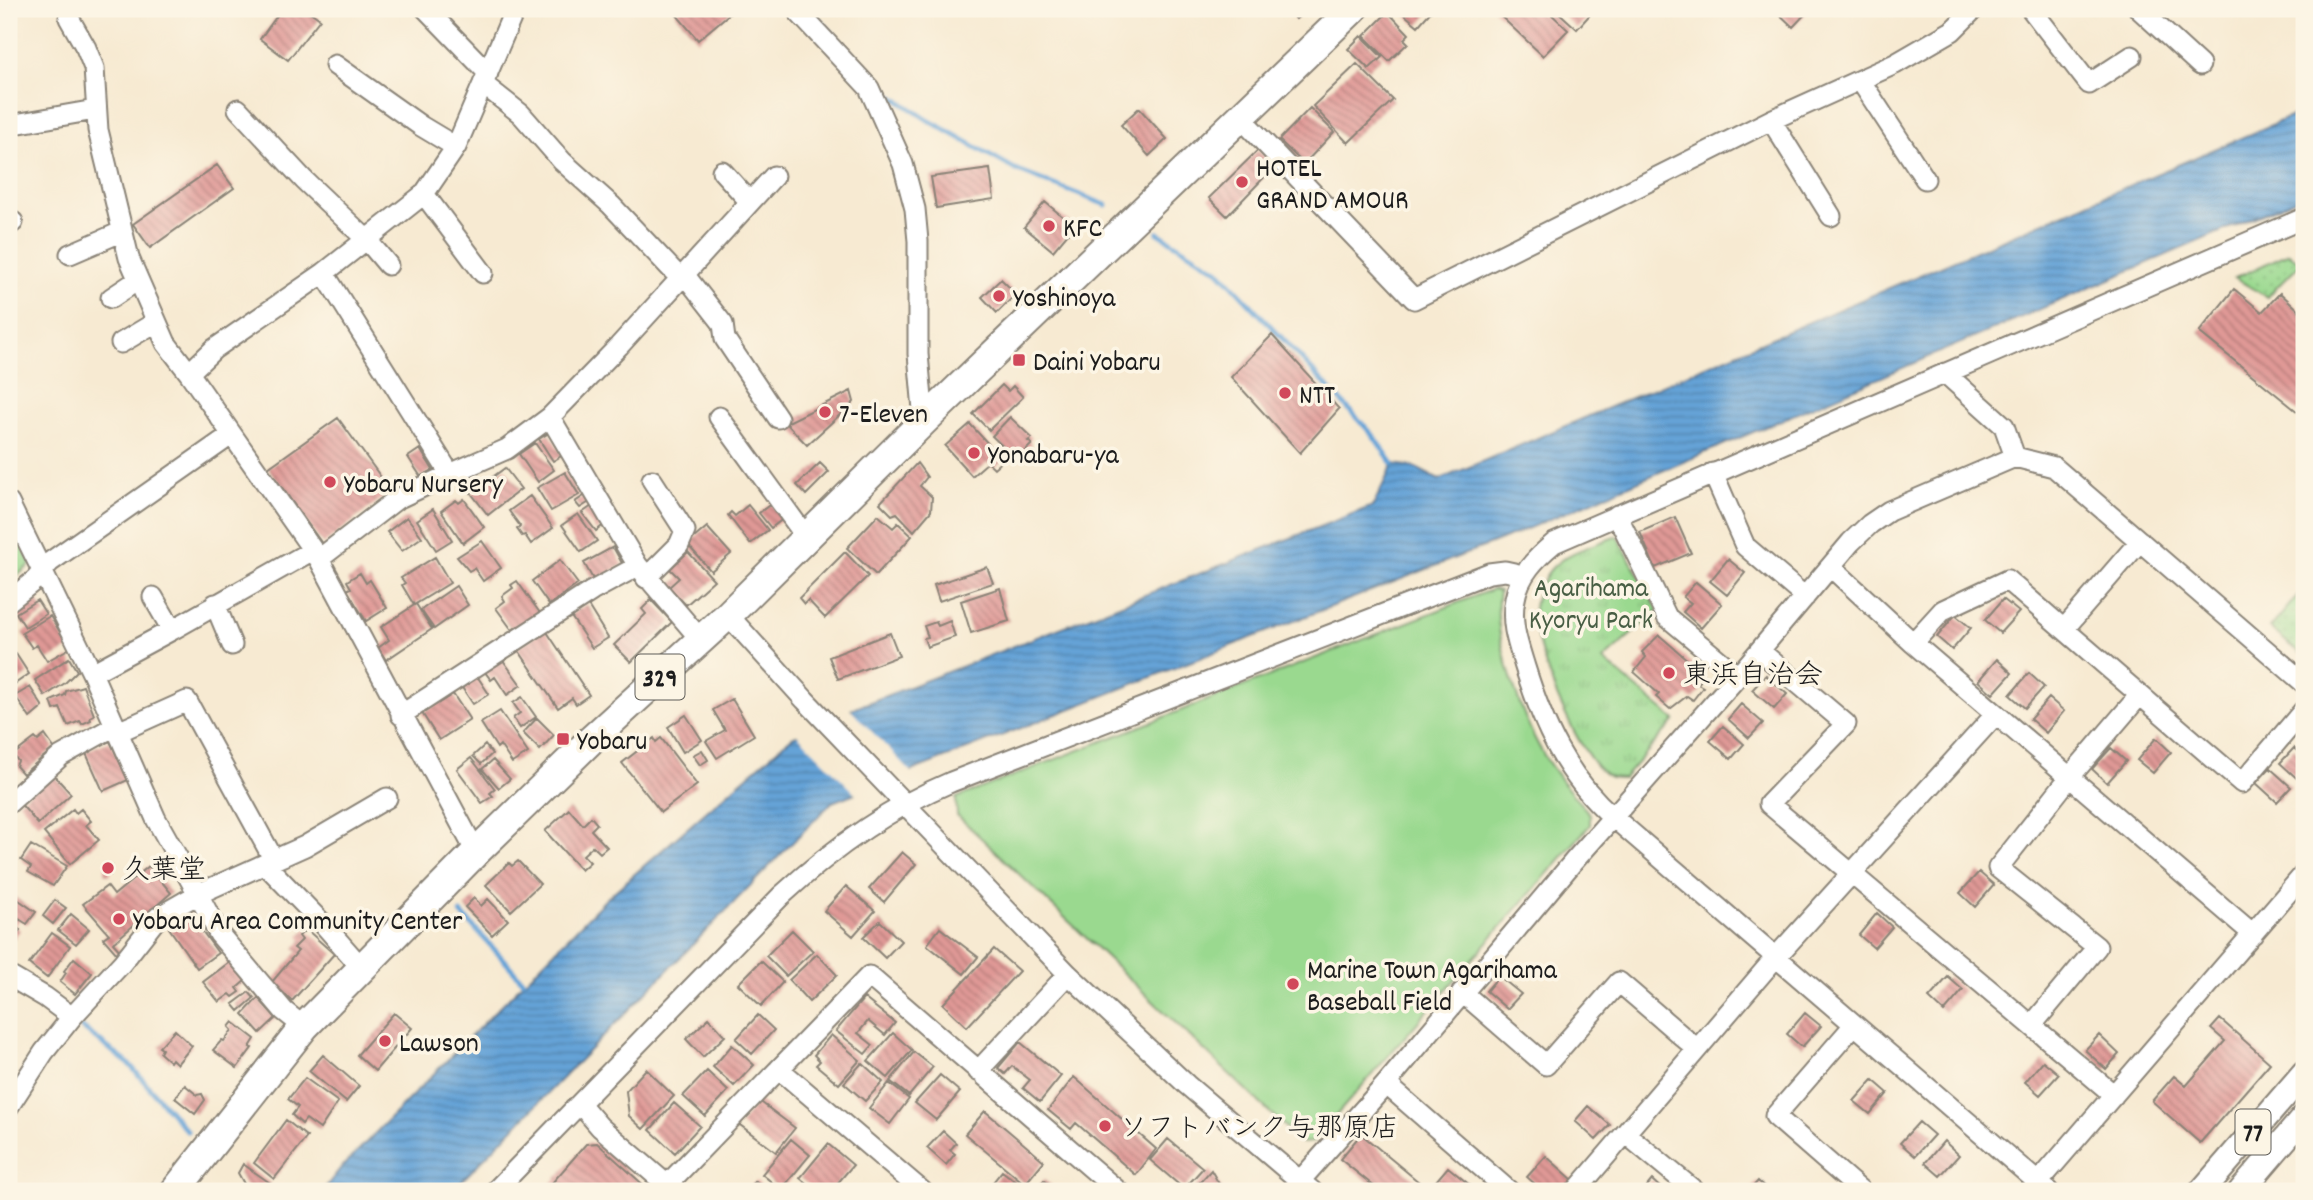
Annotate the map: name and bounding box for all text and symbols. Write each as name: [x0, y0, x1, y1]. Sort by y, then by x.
place label: HOTEL GRAND AMOUR: [1256, 151, 1409, 223]
marker: HOTEL GRAND AMOUR: [1234, 174, 1250, 190]
place label: KFC: [1063, 211, 1102, 251]
marker: KFC: [1041, 218, 1057, 234]
place label: Yoshinoya: [1013, 281, 1116, 321]
marker: Yoshinoya: [991, 288, 1007, 304]
place label: Daini Yobaru: [1033, 345, 1161, 385]
marker: Daini Yobaru: [1011, 352, 1027, 368]
place label: NTT: [1299, 378, 1335, 418]
marker: NTT: [1277, 385, 1293, 401]
place label: 7-Eleven: [839, 397, 928, 437]
marker: 7-Eleven: [817, 404, 833, 420]
place label: Yonabaru-ya: [988, 438, 1119, 478]
marker: Yonabaru-ya: [966, 445, 982, 461]
place label: Yobaru Nursery: [344, 467, 504, 507]
marker: Yobaru Nursery: [322, 474, 338, 490]
park label: Agarihama Kyoryu Park: [1529, 571, 1653, 643]
road number: 329: [636, 654, 684, 699]
place label: 東浜自治会: [1683, 658, 1823, 698]
marker: 東浜自治会: [1661, 665, 1677, 681]
place label: Yobaru: [577, 724, 647, 764]
marker: Yobaru: [555, 731, 571, 747]
place label: 久葉堂: [122, 853, 206, 893]
marker: 久葉堂: [100, 860, 116, 876]
place label: Yobaru Area Community Center: [133, 904, 463, 944]
marker: Yobaru Area Community Center: [111, 911, 127, 927]
place label: Marine Town Agarihama Baseball Field: [1307, 953, 1558, 1025]
marker: Marine Town Agarihama Baseball Field: [1285, 976, 1301, 992]
place label: Lawson: [399, 1026, 479, 1066]
marker: Lawson: [377, 1033, 393, 1049]
road number: 77: [2236, 1110, 2270, 1154]
place label: ソフトバンク与那原店: [1119, 1111, 1399, 1151]
marker: ソフトバンク与那原店: [1097, 1118, 1113, 1134]

